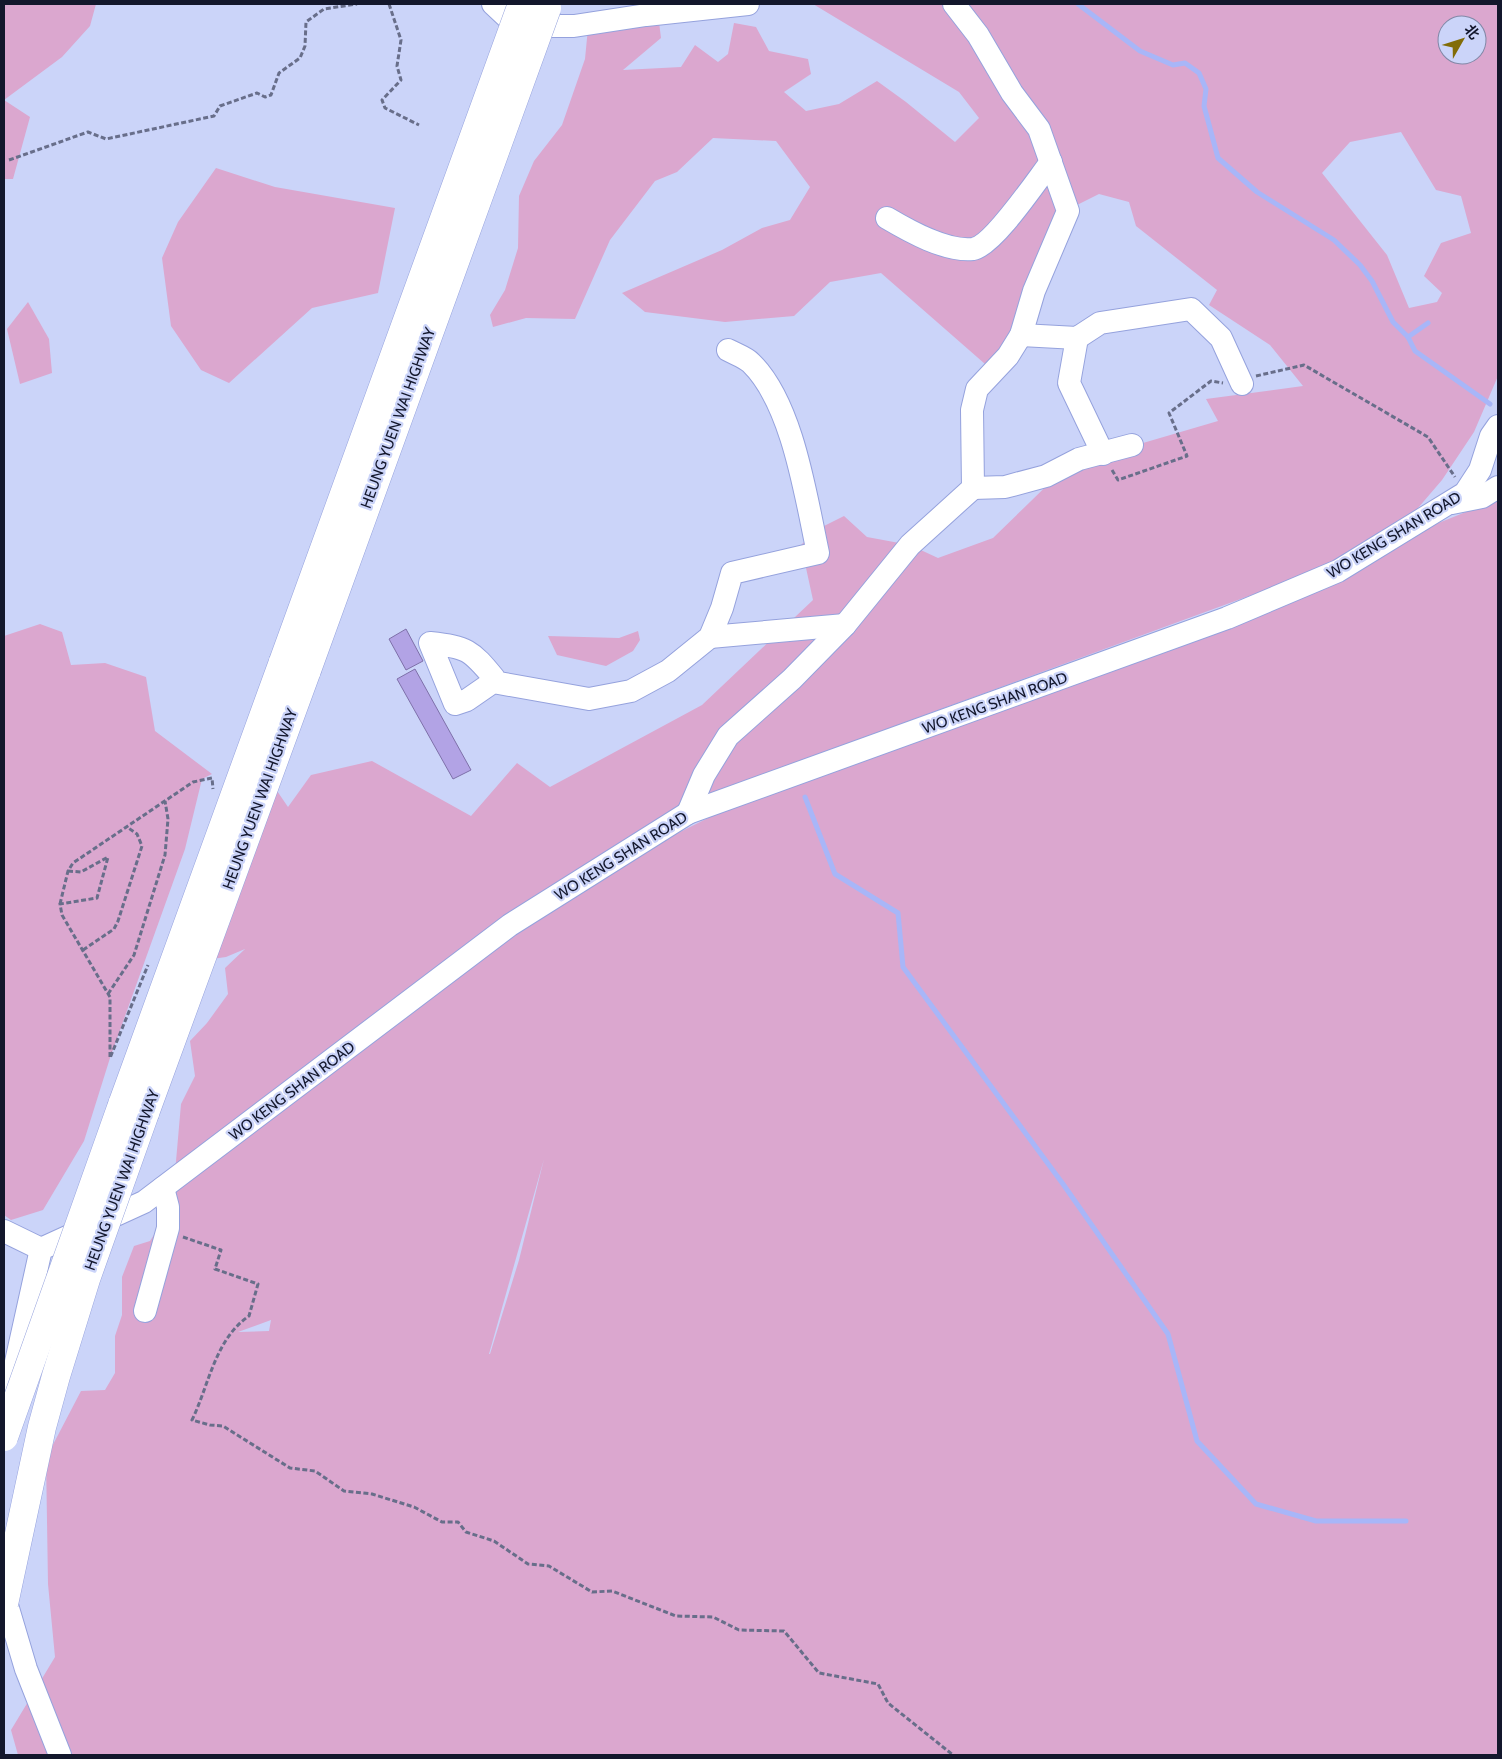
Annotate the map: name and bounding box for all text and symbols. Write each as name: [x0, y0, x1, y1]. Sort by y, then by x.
north arrow: [1437, 15, 1487, 65]
text: 北: [1461, 21, 1484, 43]
street label: HEUNG YUEN WAI HIGHWAY: [357, 325, 439, 511]
street label: WO KENG SHAN ROAD: [1324, 488, 1464, 582]
street label: WO KENG SHAN ROAD: [920, 668, 1070, 738]
street label: HEUNG YUEN WAI HIGHWAY: [219, 706, 301, 892]
street label: WO KENG SHAN ROAD: [551, 808, 691, 904]
street label: WO KENG SHAN ROAD: [226, 1038, 359, 1144]
street label: HEUNG YUEN WAI HIGHWAY: [81, 1087, 163, 1273]

